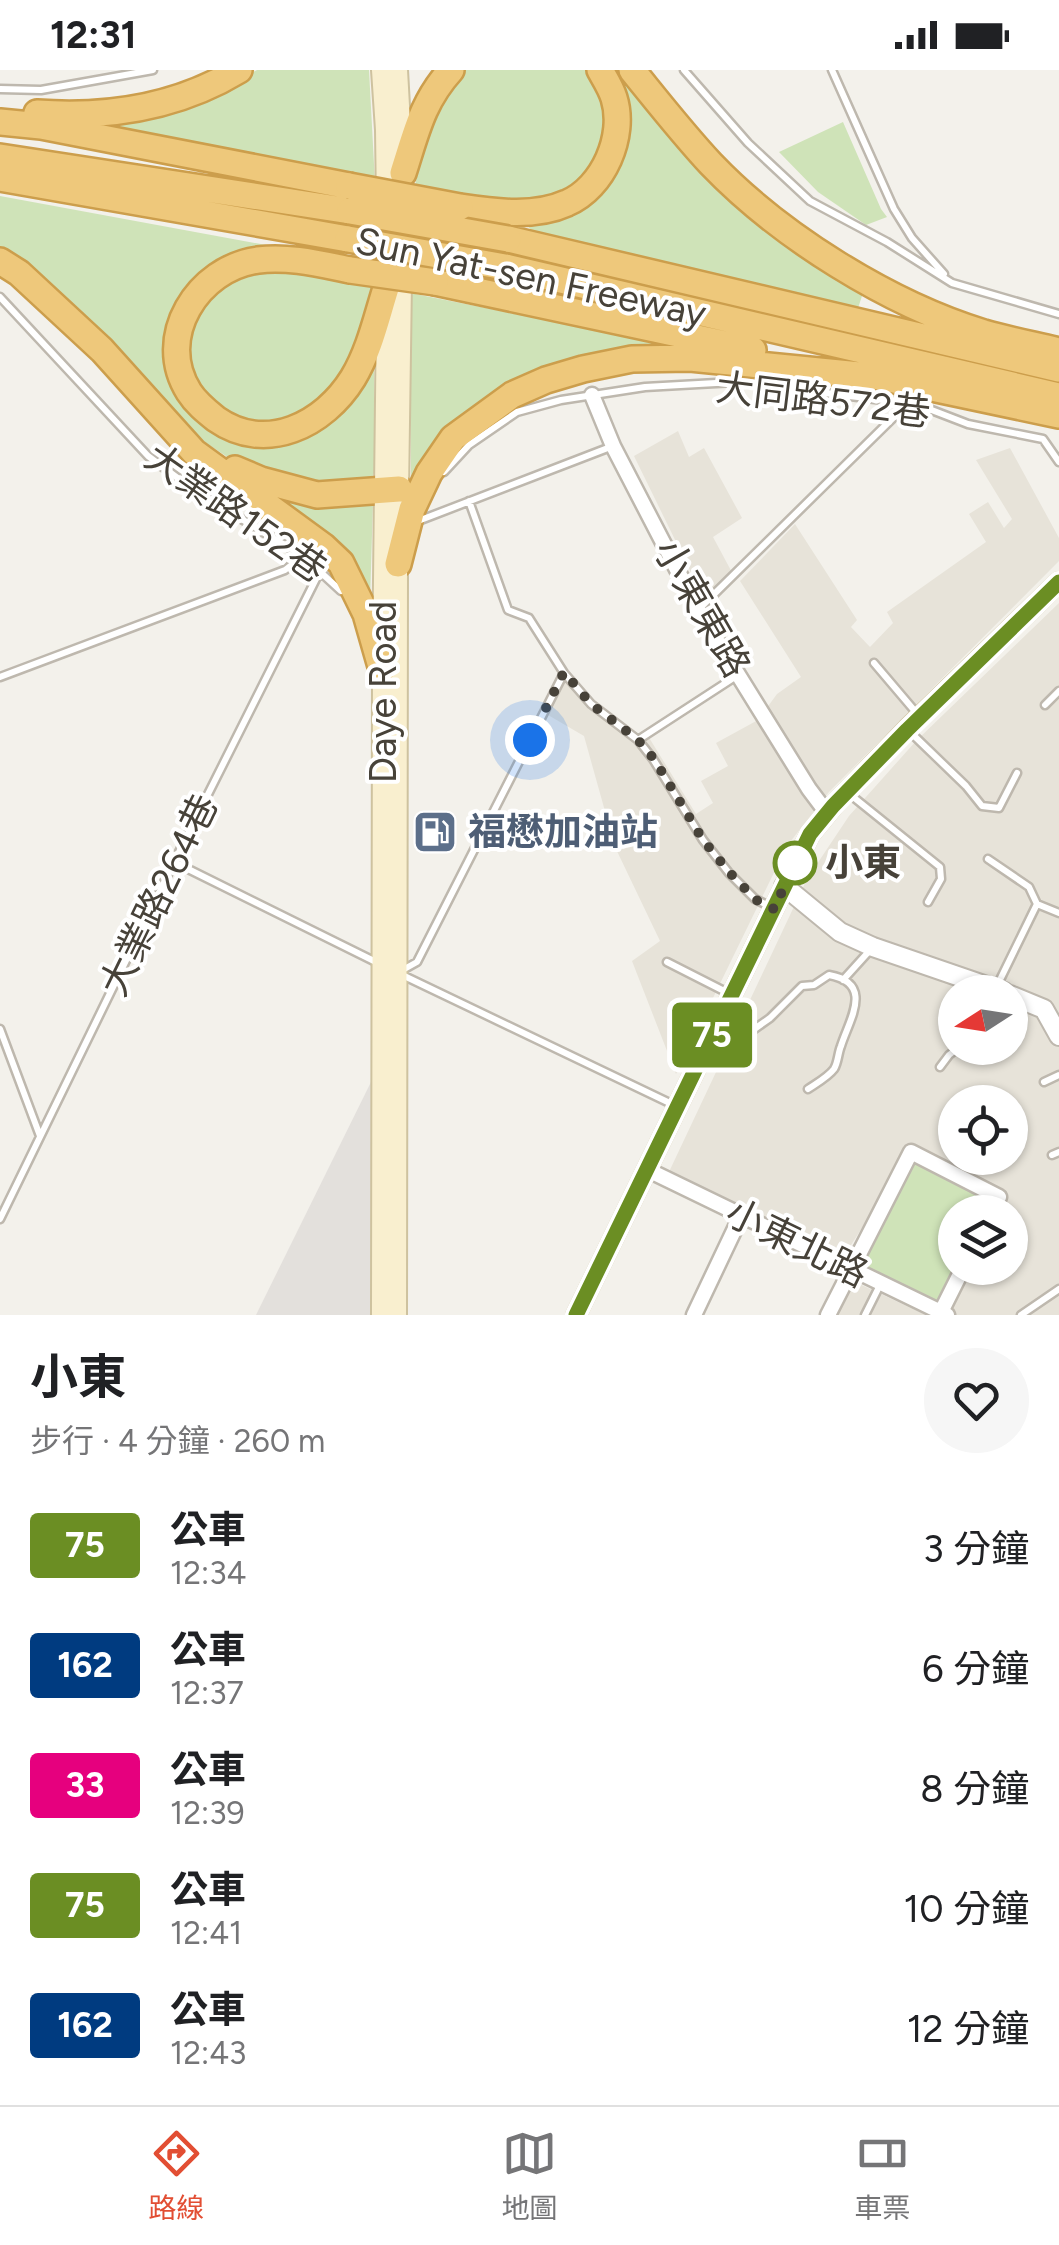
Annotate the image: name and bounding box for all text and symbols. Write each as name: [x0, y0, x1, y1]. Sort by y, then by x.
text: 12:31: [50, 12, 137, 58]
street label: Sun Yat-sen Freeway: [352, 217, 710, 337]
street label: 大同路572巷: [713, 364, 933, 436]
street label: 大業路152巷: [136, 434, 336, 592]
street label: 小東東路: [644, 531, 760, 685]
street label: Daye Road: [360, 601, 406, 783]
your location: [505, 715, 555, 765]
street label: 大業路264巷: [90, 787, 228, 1003]
fuel station icon: 福懋加油站: [412, 809, 458, 855]
place label: 福懋加油站: [468, 809, 658, 855]
place label: 小東: [825, 840, 901, 886]
marker: 小東: [774, 842, 816, 884]
north arrow: [938, 975, 1028, 1065]
map controls: [938, 975, 1028, 1285]
line badge: 75: [667, 1002, 757, 1068]
text: 75: [692, 1014, 732, 1056]
button: locate: [938, 1085, 1028, 1175]
street label: 小東北路: [719, 1189, 875, 1297]
button: layers: [938, 1195, 1028, 1285]
text: 小東: [30, 1348, 126, 1406]
button: heart: [924, 1348, 1029, 1453]
text: 步行 · 4 分鐘 · 260 m: [30, 1422, 325, 1460]
text: 公車: [170, 1507, 246, 1553]
text: 75: [65, 1524, 105, 1566]
text: 3 分鐘: [923, 1526, 1029, 1572]
text: 12:34: [170, 1554, 246, 1592]
text: 公車: [170, 1627, 246, 1673]
text: 162: [57, 1644, 113, 1686]
text: 6 分鐘: [922, 1646, 1029, 1692]
text: 12:37: [170, 1674, 244, 1712]
text: 公車: [170, 1747, 246, 1793]
text: 33: [66, 1764, 104, 1806]
text: 8 分鐘: [920, 1766, 1029, 1812]
text: 12:39: [170, 1794, 245, 1832]
text: 公車: [170, 1867, 246, 1913]
text: 75: [65, 1884, 105, 1926]
text: 10 分鐘: [904, 1886, 1029, 1932]
text: 12:41: [170, 1914, 242, 1952]
text: 公車: [170, 1987, 246, 2033]
text: 162: [57, 2004, 113, 2046]
text: 12 分鐘: [907, 2006, 1029, 2052]
text: 12:43: [170, 2034, 246, 2072]
tab: 路線: [148, 2126, 205, 2226]
tab: 地圖: [501, 2126, 558, 2226]
tab: 車票: [854, 2126, 911, 2226]

